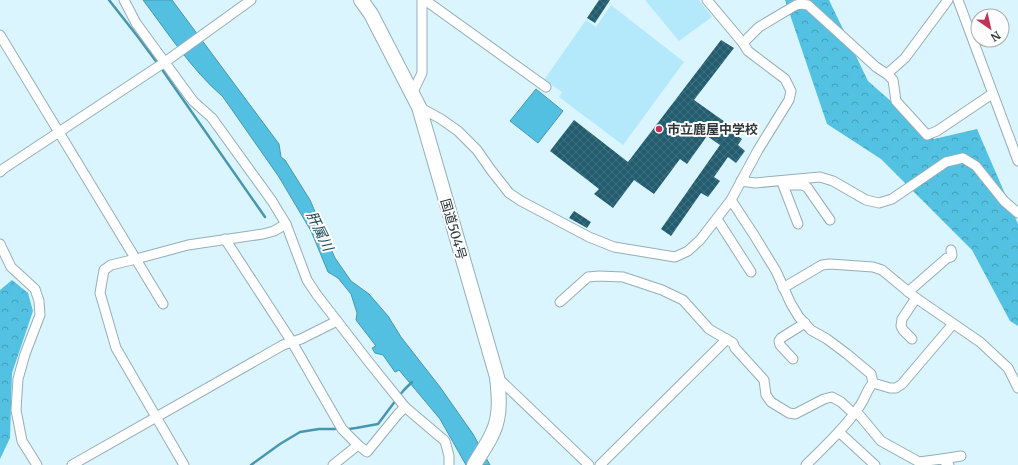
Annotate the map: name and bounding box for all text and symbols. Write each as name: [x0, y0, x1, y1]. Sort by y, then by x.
north arrow: [970, 8, 1010, 48]
text: N: [988, 28, 1003, 45]
place label: 市立鹿屋中学校: [667, 121, 758, 138]
marker: 市立鹿屋中学校: [654, 124, 664, 134]
street label: 国道504号: [437, 197, 470, 262]
water label: 肝属川: [303, 208, 338, 256]

